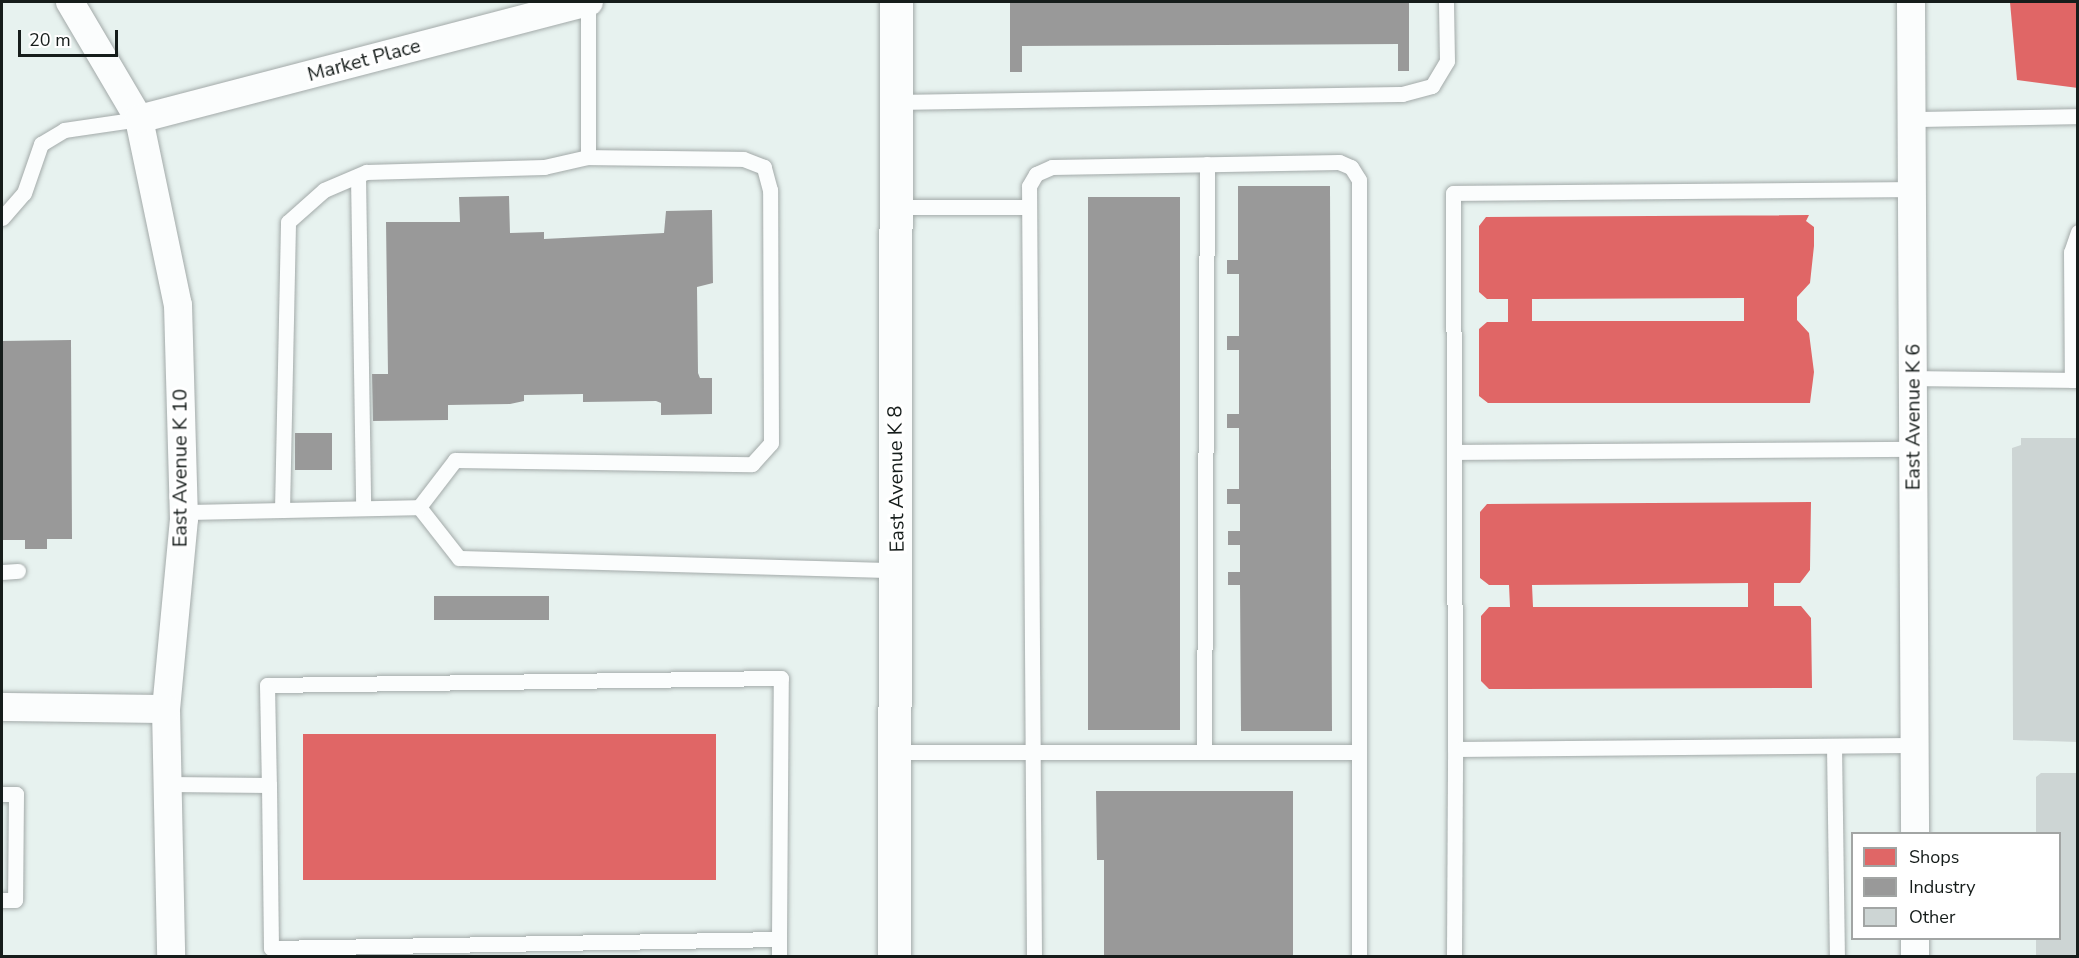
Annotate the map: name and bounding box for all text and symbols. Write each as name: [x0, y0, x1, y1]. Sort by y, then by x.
scale bar: [21, 18, 122, 56]
text: 20 m: [29, 28, 71, 52]
street label: Market Place: [305, 33, 423, 87]
street label: East Avenue K 6: [1901, 344, 1925, 490]
street label: East Avenue K 10: [168, 389, 192, 547]
street label: East Avenue K 8: [883, 405, 909, 553]
legend: [1851, 832, 2061, 940]
text: Shops: [1909, 845, 1959, 869]
text: Industry: [1909, 875, 1976, 899]
text: Other: [1909, 905, 1955, 929]

